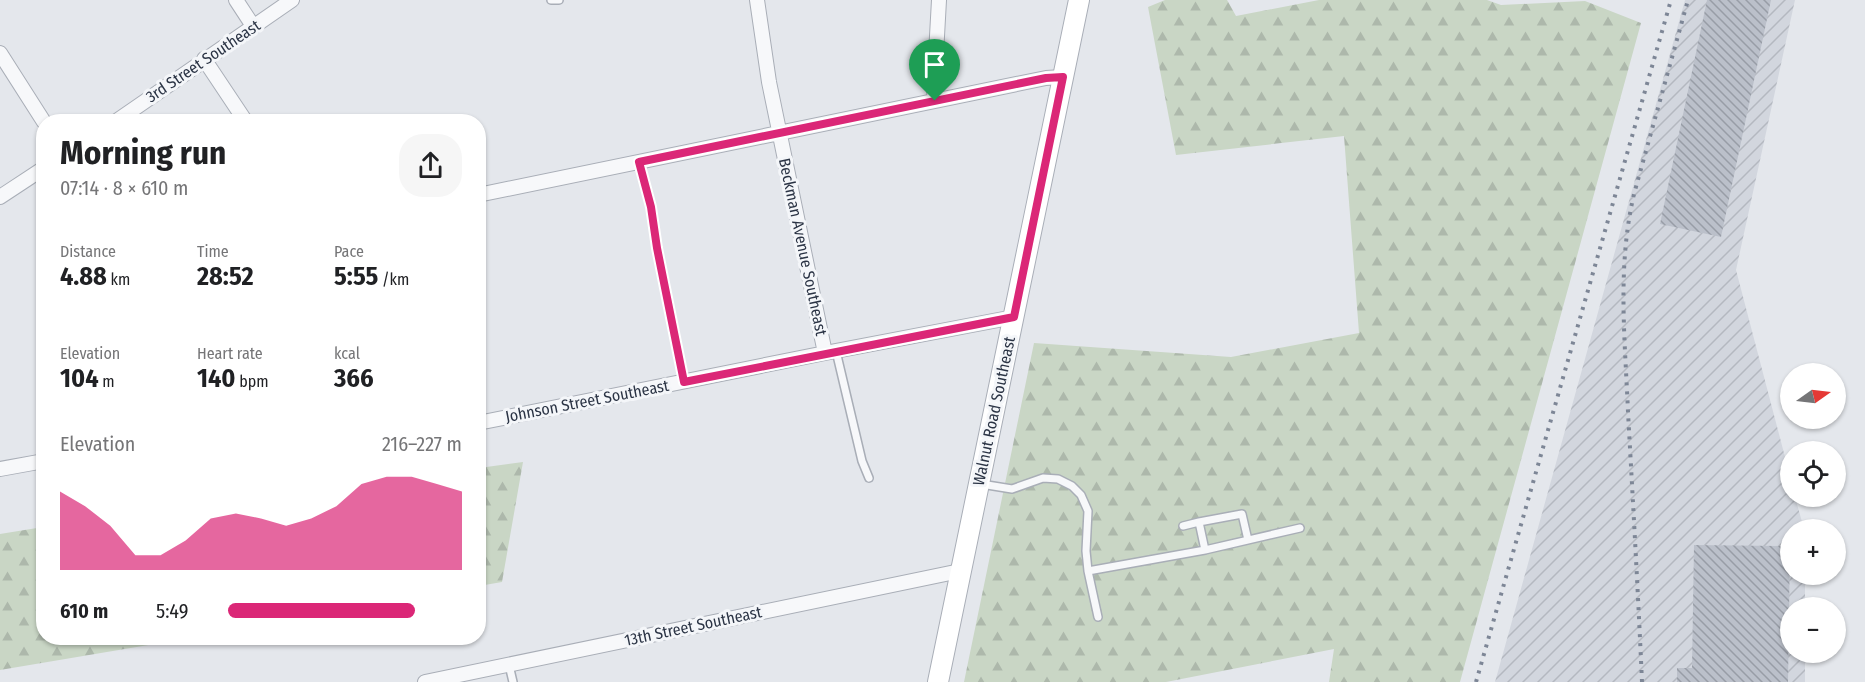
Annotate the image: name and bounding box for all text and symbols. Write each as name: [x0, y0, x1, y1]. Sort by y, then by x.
street label: 3rd Street Southeast: [142, 15, 264, 106]
pin: [909, 39, 960, 101]
icon: arrive: [918, 48, 951, 81]
text: Morning run: [60, 133, 226, 173]
button: share: [399, 134, 462, 197]
street label: Beckman Avenue Southeast: [775, 156, 831, 338]
text: 07:14 · 8 × 610 m: [60, 176, 188, 200]
text: Distance: [60, 242, 116, 261]
text: Time: [197, 242, 229, 261]
text: Pace: [334, 242, 364, 261]
text: 4.88: [60, 261, 107, 292]
text: 28:52: [197, 261, 253, 292]
text: 5:55: [334, 261, 378, 292]
text: km: [107, 270, 130, 289]
text: /km: [378, 270, 409, 289]
street label: Walnut Road Southeast: [969, 334, 1019, 487]
text: Elevation: [60, 344, 120, 363]
text: Heart rate: [197, 344, 263, 363]
text: kcal: [334, 344, 360, 363]
text: 104: [60, 363, 99, 394]
text: 140: [197, 363, 236, 394]
text: 366: [334, 363, 374, 394]
north arrow: [1780, 363, 1846, 429]
map controls: [1780, 363, 1846, 663]
text: m: [99, 372, 115, 391]
text: bpm: [236, 372, 269, 391]
street label: Johnson Street Southeast: [504, 376, 671, 426]
text: Elevation: [60, 432, 135, 456]
text: 216–227 m: [382, 432, 462, 456]
button: locate: [1780, 441, 1846, 507]
button: +: [1780, 519, 1846, 585]
button: −: [1780, 597, 1846, 663]
text: 610 m: [60, 599, 108, 623]
text: 5:49: [156, 599, 188, 623]
street label: 13th Street Southeast: [623, 602, 764, 650]

